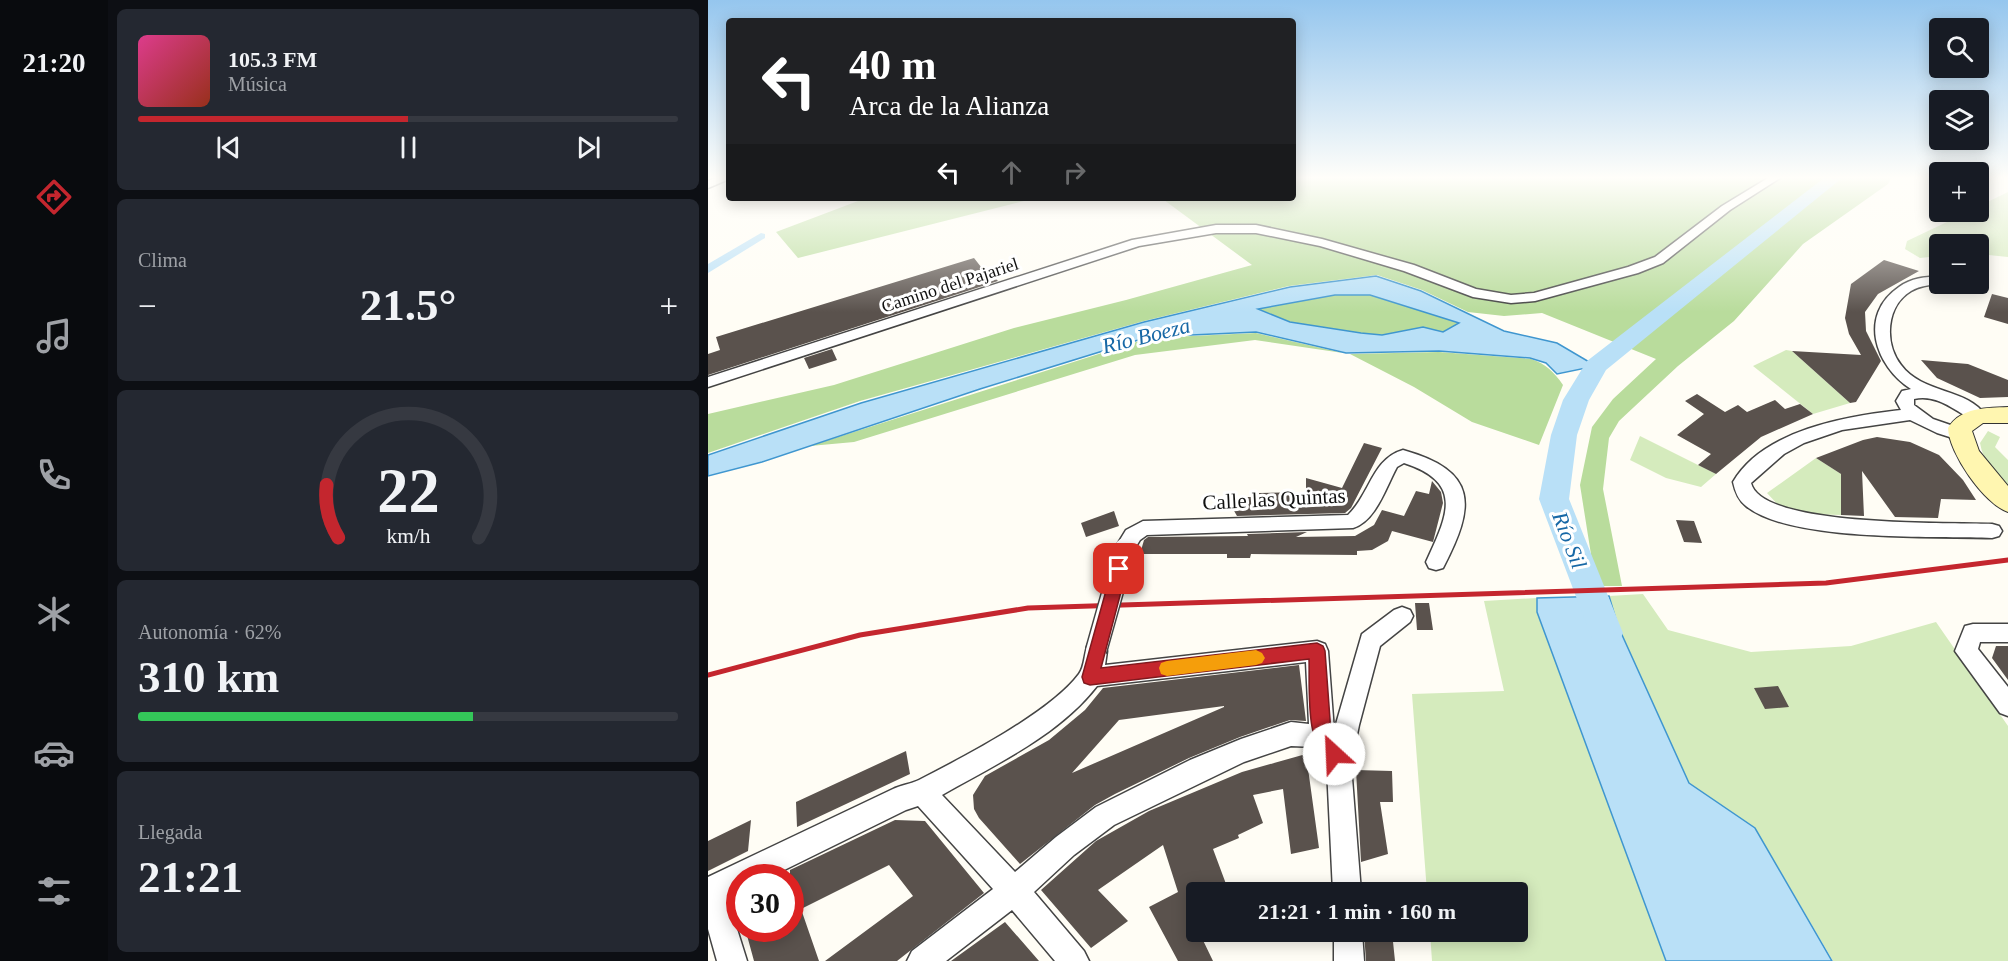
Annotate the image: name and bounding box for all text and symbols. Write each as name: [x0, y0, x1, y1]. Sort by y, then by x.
map controls: [1929, 18, 1989, 294]
button: search: [1929, 18, 1989, 78]
icon: left: [750, 42, 828, 120]
text: 40 m: [849, 42, 937, 88]
text: 105.3 FM: [228, 47, 317, 72]
text: 21:20: [23, 48, 86, 78]
text: Música: [228, 73, 287, 95]
button: layers: [1929, 90, 1989, 150]
text: Arca de la Alianza: [849, 91, 1049, 121]
icon: previous: [212, 131, 245, 164]
icon: pause: [392, 131, 425, 164]
icon: next: [572, 131, 605, 164]
icon: left: [932, 156, 965, 189]
icon: ahead: [995, 156, 1028, 189]
icon: right: [1058, 156, 1091, 189]
button: +: [1929, 162, 1989, 222]
icon: directions: [33, 176, 75, 218]
button: −: [1929, 234, 1989, 294]
text: Clima: [138, 249, 187, 271]
street label: Camino del Pajariel: [879, 253, 1021, 317]
text: 21.5°: [360, 280, 456, 330]
text: −: [138, 288, 157, 324]
text: +: [659, 288, 678, 324]
water label: Río Boeza: [1099, 312, 1193, 359]
icon: music: [33, 315, 75, 357]
icon: phone: [33, 454, 75, 496]
text: 22: [377, 456, 439, 525]
street label: Calle las Quintas: [1202, 483, 1346, 515]
water label: Río Sil: [1547, 507, 1592, 572]
text: km/h: [386, 524, 430, 548]
pin: [1093, 543, 1144, 594]
icon: arrive: [1102, 552, 1135, 585]
icon: climate: [33, 593, 75, 635]
text: Autonomía · 62%: [138, 621, 281, 643]
text: 310 km: [138, 652, 279, 702]
position arrow: [1302, 722, 1366, 786]
icon: car: [33, 732, 75, 774]
text: Llegada: [138, 821, 202, 843]
text: 21:21: [138, 852, 243, 902]
speed limit sign: 30: [726, 864, 804, 942]
icon: filters: [33, 870, 75, 912]
text: 21:21 · 1 min · 160 m: [1258, 899, 1456, 924]

